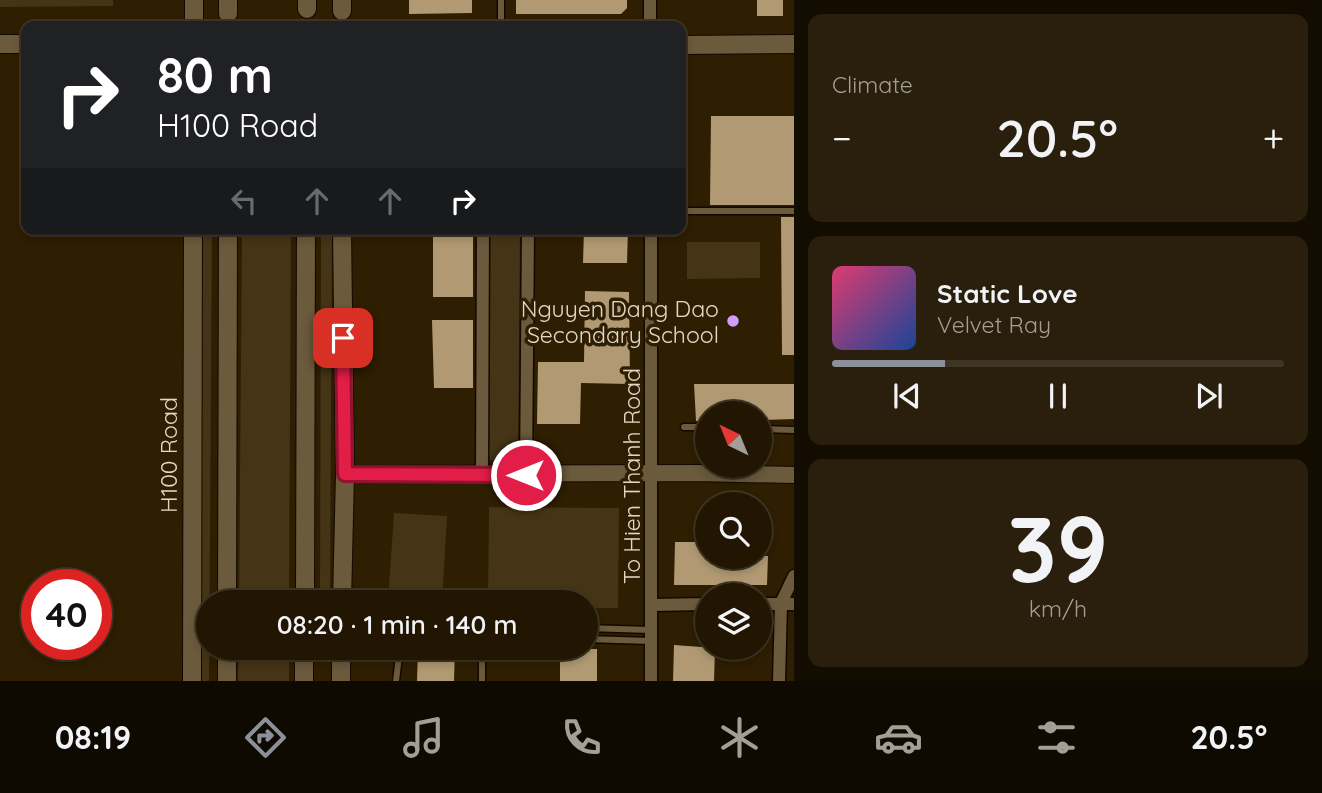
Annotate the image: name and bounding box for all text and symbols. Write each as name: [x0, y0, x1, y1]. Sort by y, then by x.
text: 80 m: [157, 44, 273, 105]
icon: right: [42, 49, 133, 140]
text: Climate: [832, 70, 913, 99]
text: H100 Road: [157, 105, 318, 145]
text: 20.5°: [996, 105, 1118, 170]
text: −: [832, 114, 852, 162]
text: +: [1263, 114, 1284, 162]
icon: left: [225, 182, 263, 220]
icon: ahead: [298, 182, 336, 220]
icon: ahead: [371, 182, 409, 220]
icon: right: [444, 182, 482, 220]
text: Static Love: [937, 277, 1078, 310]
place label: Nguyen Dang Dao Secondary School: [521, 294, 719, 349]
pin: [313, 308, 373, 368]
text: Velvet Ray: [937, 310, 1051, 339]
marker: Nguyen Dang Dao Secondary School: [725, 313, 741, 329]
icon: arrive: [324, 319, 362, 357]
street label: To Hien Thanh Road: [617, 368, 646, 584]
icon: previous: [888, 377, 926, 415]
icon: pause: [1039, 377, 1077, 415]
icon: next: [1190, 377, 1228, 415]
street label: H100 Road: [154, 397, 183, 513]
north arrow: [695, 401, 772, 478]
map controls: [695, 401, 772, 660]
position arrow: [489, 438, 563, 512]
text: 39: [1008, 491, 1108, 605]
button: search: [695, 492, 772, 569]
speed limit sign: 40: [21, 569, 112, 660]
button: layers: [695, 583, 772, 660]
text: km/h: [1029, 594, 1087, 623]
text: 08:20 · 1 min · 140 m: [277, 608, 517, 641]
icon: directions: [241, 713, 290, 762]
icon: music: [399, 713, 448, 762]
icon: phone: [557, 713, 606, 762]
icon: climate: [715, 713, 764, 762]
icon: car: [874, 713, 923, 762]
icon: filters: [1032, 713, 1081, 762]
text: 08:19: [55, 717, 131, 757]
text: 20.5°: [1190, 717, 1267, 757]

